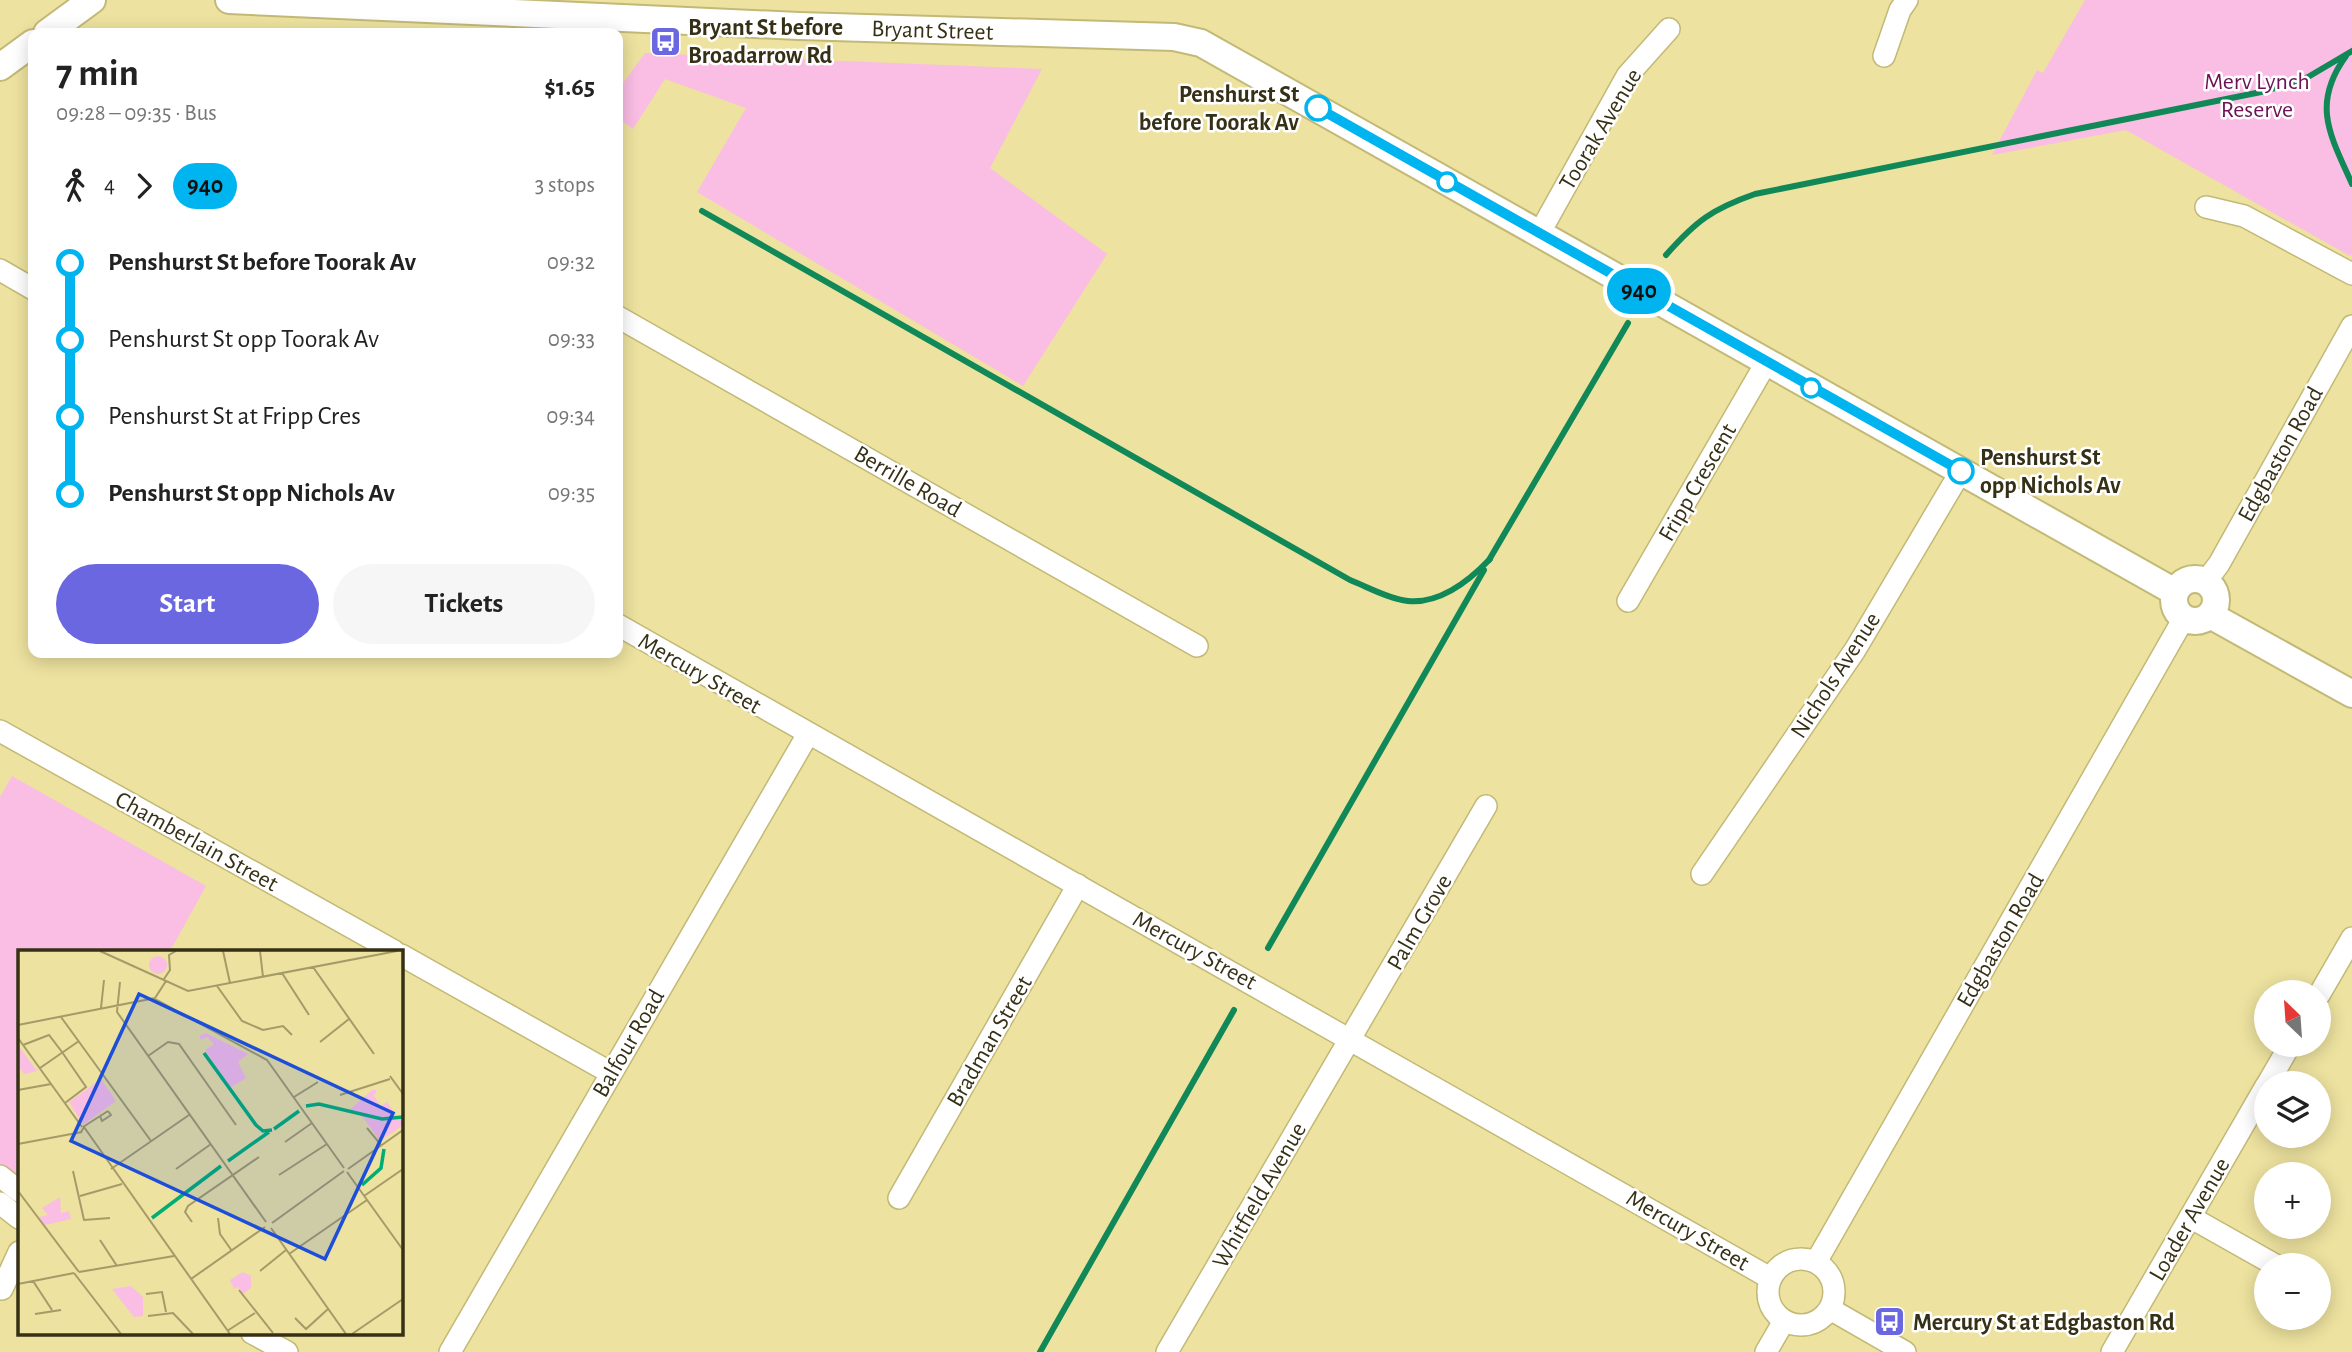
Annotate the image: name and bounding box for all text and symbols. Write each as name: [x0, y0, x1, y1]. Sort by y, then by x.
place label: Bryant St before Broadarrow Rd: [688, 16, 843, 68]
street label: Bryant Street: [871, 17, 994, 45]
bus stop icon: Bryant St before Broadarrow Rd: [648, 24, 682, 58]
text: 7 min: [56, 55, 139, 93]
street label: Toorak Avenue: [1555, 65, 1646, 194]
park label: Merv Lynch Reserve: [2204, 70, 2310, 122]
text: $1.65: [544, 74, 595, 100]
place label: Penshurst St before Toorak Av: [1139, 83, 1299, 135]
marker: Penshurst St before Toorak Av: [1305, 95, 1331, 121]
text: 09:28 – 09:35 · Bus: [56, 102, 217, 125]
icon: walk: [56, 167, 94, 205]
icon: forward: [125, 167, 163, 205]
unlabelled marker: [1437, 172, 1457, 192]
text: 4: [104, 174, 115, 197]
text: 940: [187, 174, 223, 198]
text: 3 stops: [535, 174, 595, 197]
text: Penshurst St before Toorak Av: [108, 249, 416, 275]
text: 09:32: [547, 251, 595, 274]
line badge: 940: [1599, 268, 1679, 314]
text: 940: [1621, 279, 1657, 303]
text: Penshurst St opp Toorak Av: [108, 326, 379, 352]
text: 09:33: [548, 328, 595, 351]
unlabelled marker: [1801, 378, 1821, 398]
street label: Edgbaston Road: [2234, 383, 2328, 526]
text: Penshurst St at Fripp Cres: [108, 403, 361, 429]
text: 09:34: [546, 405, 595, 428]
street label: Fripp Crescent: [1655, 419, 1741, 545]
street label: Berrille Road: [850, 442, 965, 522]
place label: Penshurst St opp Nichols Av: [1980, 446, 2121, 498]
marker: Penshurst St opp Nichols Av: [1948, 458, 1974, 484]
text: Penshurst St opp Nichols Av: [108, 480, 395, 506]
text: 09:35: [548, 482, 595, 505]
button: Start: [56, 564, 319, 644]
button: Tickets: [333, 564, 595, 644]
street label: Nichols Avenue: [1786, 608, 1885, 743]
street label: Mercury Street: [634, 629, 765, 719]
street label: Chamberlain Street: [111, 787, 282, 897]
street label: Edgbaston Road: [1953, 869, 2049, 1012]
street label: Palm Grove: [1383, 871, 1457, 974]
street label: Mercury Street: [1129, 907, 1261, 995]
inset map: [18, 950, 402, 1334]
street label: Bradman Street: [943, 972, 1037, 1111]
north arrow: [2254, 980, 2331, 1057]
map controls: [2254, 980, 2331, 1330]
street label: Balfour Road: [588, 986, 669, 1101]
button: layers: [2254, 1071, 2331, 1148]
street label: Whitfield Avenue: [1209, 1119, 1311, 1272]
street label: Loader Avenue: [2145, 1154, 2235, 1285]
button: +: [2254, 1162, 2331, 1239]
street label: Mercury Street: [1622, 1186, 1753, 1276]
button: −: [2254, 1253, 2331, 1330]
bus stop icon: Mercury St at Edgbaston Rd: [1873, 1305, 1907, 1339]
place label: Mercury St at Edgbaston Rd: [1913, 1311, 2175, 1335]

